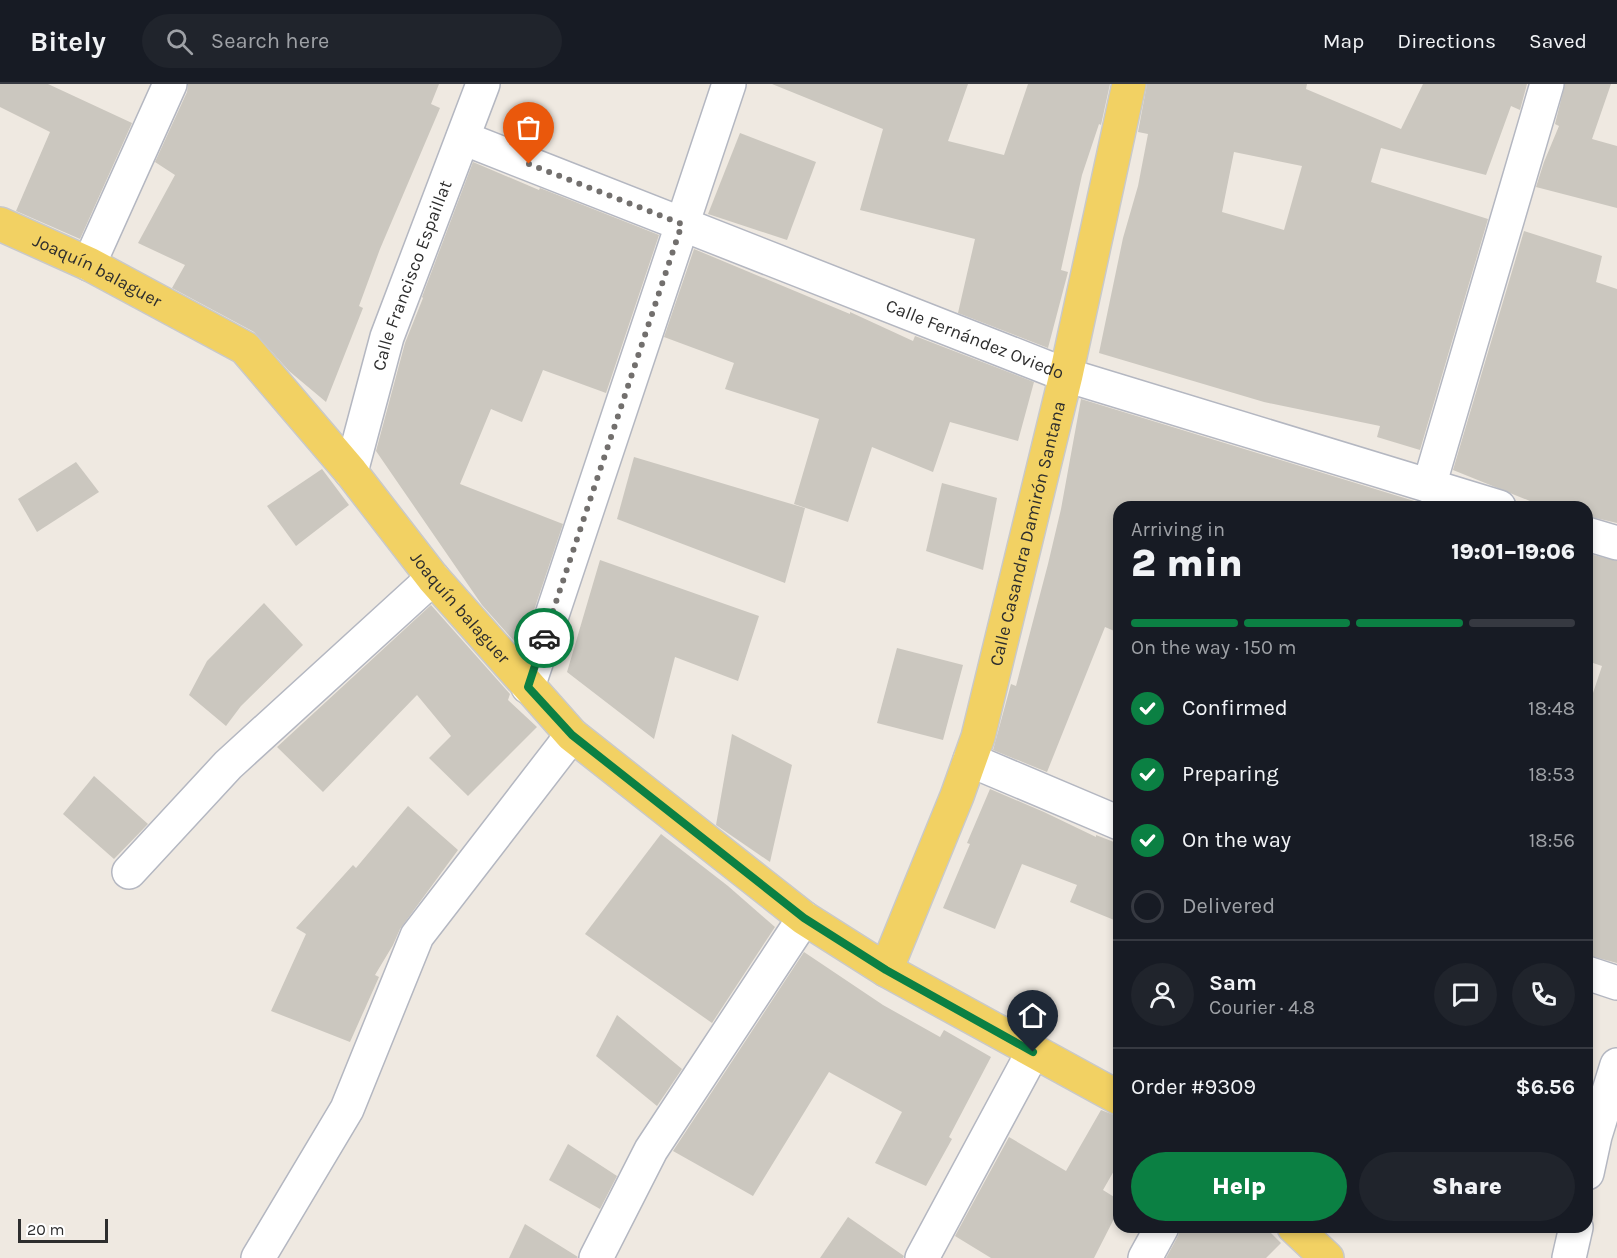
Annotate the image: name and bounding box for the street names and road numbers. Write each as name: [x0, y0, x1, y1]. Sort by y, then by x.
street label: Calle Francisco Espaillat: [368, 177, 457, 373]
street label: Joaquín balaguer: [30, 229, 166, 312]
street label: Calle Fernández Oviedo: [883, 294, 1067, 384]
street label: Calle Casandra Damirón Santana: [985, 399, 1070, 668]
street label: Joaquín balaguer: [406, 547, 515, 669]

